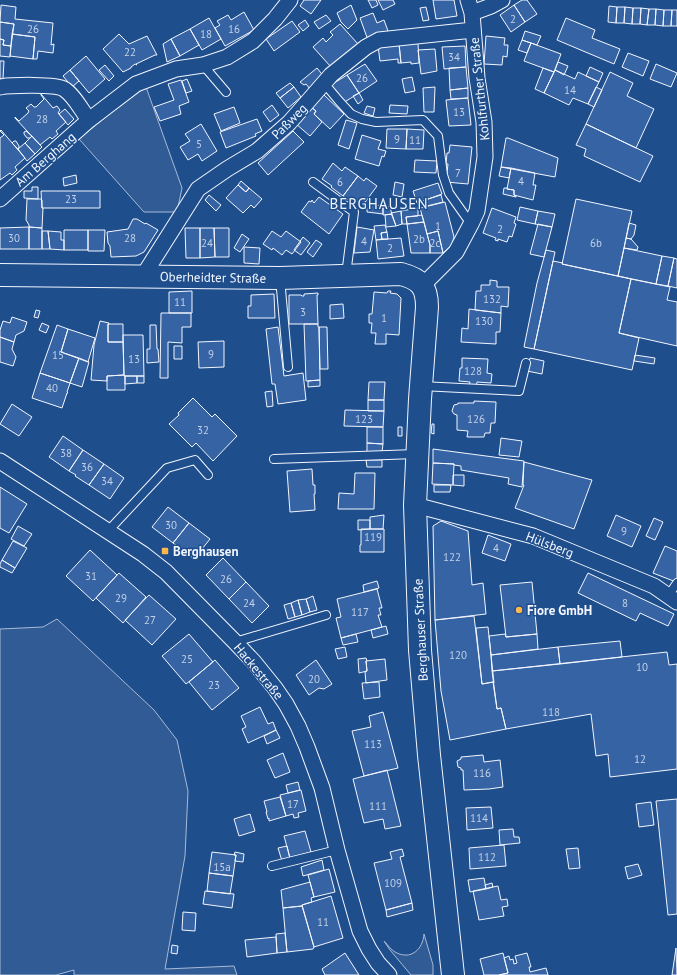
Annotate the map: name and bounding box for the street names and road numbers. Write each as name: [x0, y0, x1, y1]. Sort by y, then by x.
street label: Kohlfurther Straße: [466, 37, 493, 141]
street label: Paßweg: [268, 100, 311, 143]
street label: Am Berghang: [11, 128, 79, 190]
street label: Oberheidter Straße: [160, 268, 266, 287]
street label: Hülsberg: [523, 528, 576, 561]
street label: Berghauser Straße: [409, 578, 432, 682]
street label: Hackestraße: [230, 640, 287, 703]

